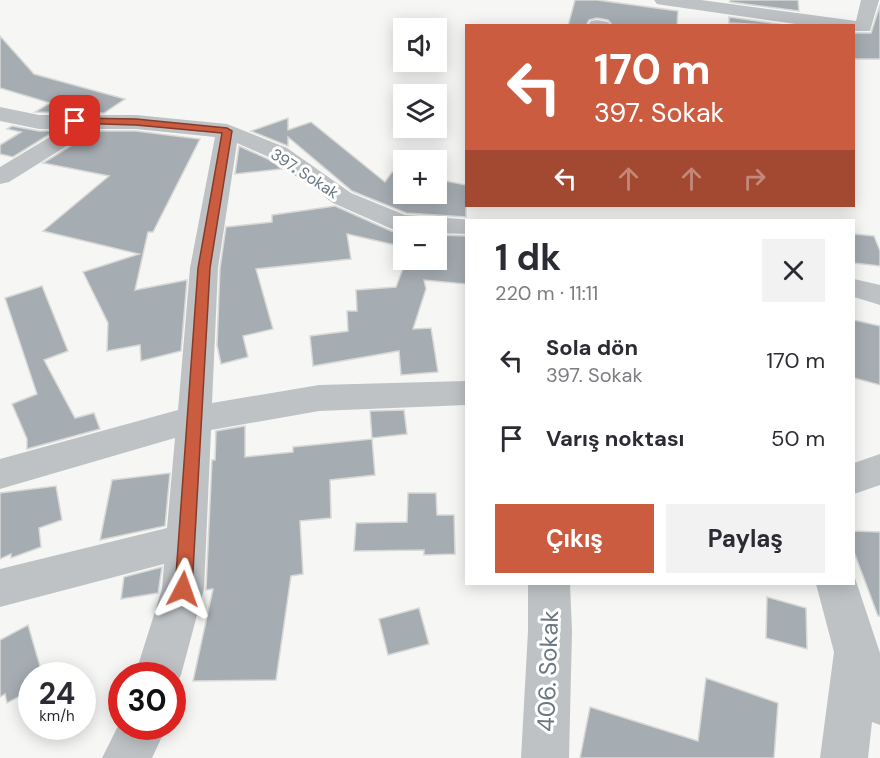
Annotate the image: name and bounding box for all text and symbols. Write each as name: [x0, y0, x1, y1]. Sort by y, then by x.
map controls: [393, 18, 447, 270]
button: sound: [393, 18, 447, 72]
text: 170 m: [594, 42, 711, 97]
icon: left: [495, 48, 573, 126]
button: layers: [393, 84, 447, 138]
pin: [49, 95, 100, 146]
text: 397. Sokak: [594, 95, 724, 130]
icon: arrive: [58, 104, 91, 137]
street label: 397. Sokak: [267, 144, 343, 203]
button: +: [393, 150, 447, 204]
icon: left: [549, 162, 582, 195]
icon: ahead: [612, 162, 645, 195]
icon: ahead: [675, 162, 708, 195]
icon: right: [738, 162, 771, 195]
button: −: [393, 216, 447, 270]
text: 1 dk: [495, 234, 561, 281]
button: close: [762, 239, 825, 302]
text: 220 m · 11:11: [495, 280, 598, 306]
text: Sola dön: [546, 333, 638, 362]
icon: left: [495, 344, 528, 377]
text: 170 m: [766, 346, 825, 375]
text: 397. Sokak: [546, 362, 642, 388]
icon: arrive: [495, 422, 528, 455]
text: Varış noktası: [546, 424, 684, 453]
text: 50 m: [771, 424, 825, 453]
button: Çıkış: [495, 504, 654, 573]
button: Paylaş: [666, 504, 825, 573]
position arrow: [151, 557, 215, 621]
street label: 406. Sokak: [530, 610, 565, 732]
speed limit sign: 30: [108, 662, 186, 740]
text: 24: [39, 674, 75, 713]
text: km/h: [39, 706, 75, 726]

